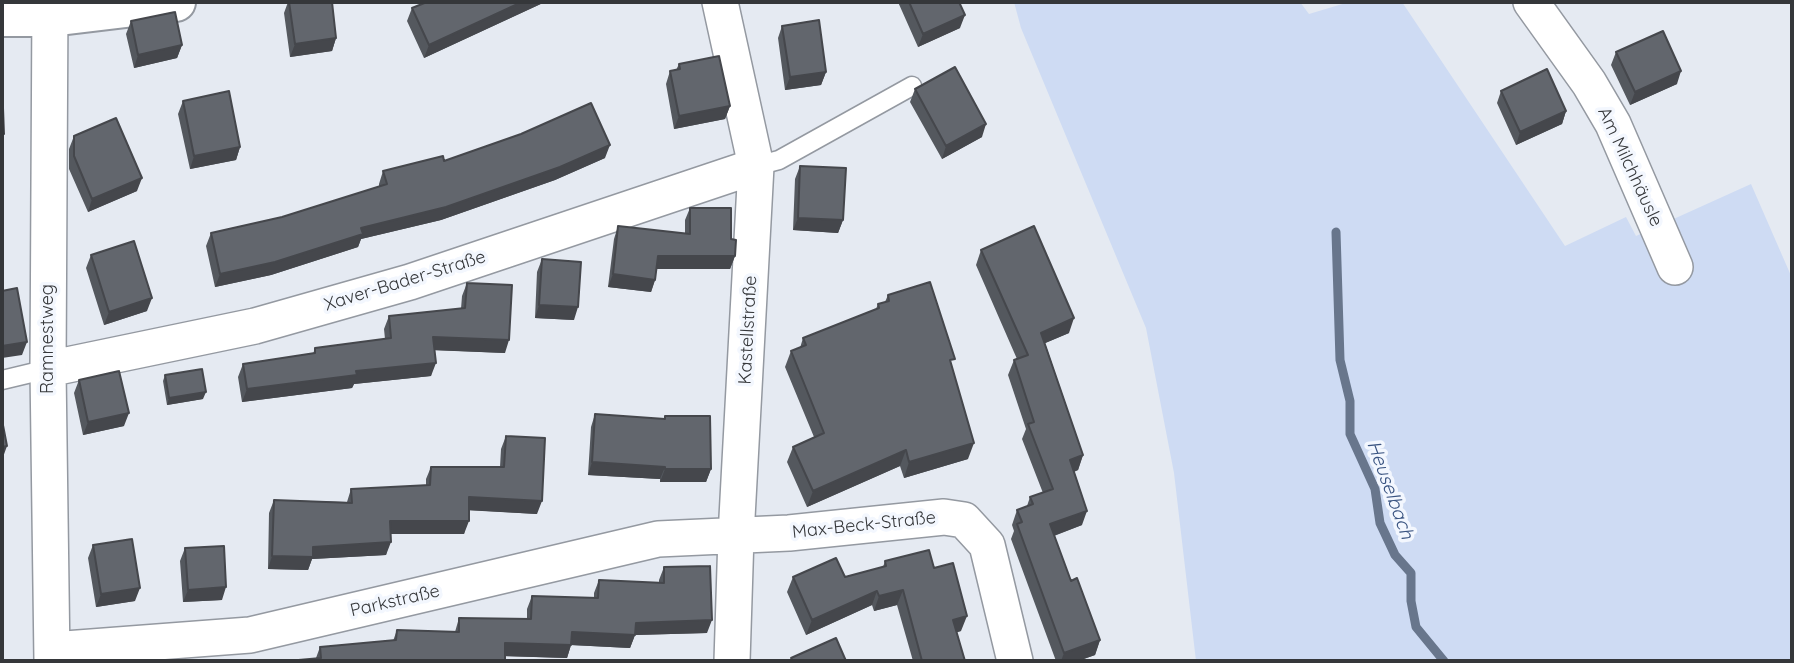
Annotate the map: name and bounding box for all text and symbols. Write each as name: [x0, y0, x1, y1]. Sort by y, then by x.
street label: Am Milchhäusle: [1593, 104, 1667, 230]
street label: Xaver-Bader-Straße: [322, 246, 488, 316]
street label: Kastellstraße: [734, 275, 762, 385]
street label: Ramnestweg: [37, 284, 59, 394]
water label: Heuselbach: [1362, 438, 1418, 542]
street label: Max-Beck-Straße: [791, 507, 937, 543]
street label: Parkstraße: [348, 580, 442, 622]

